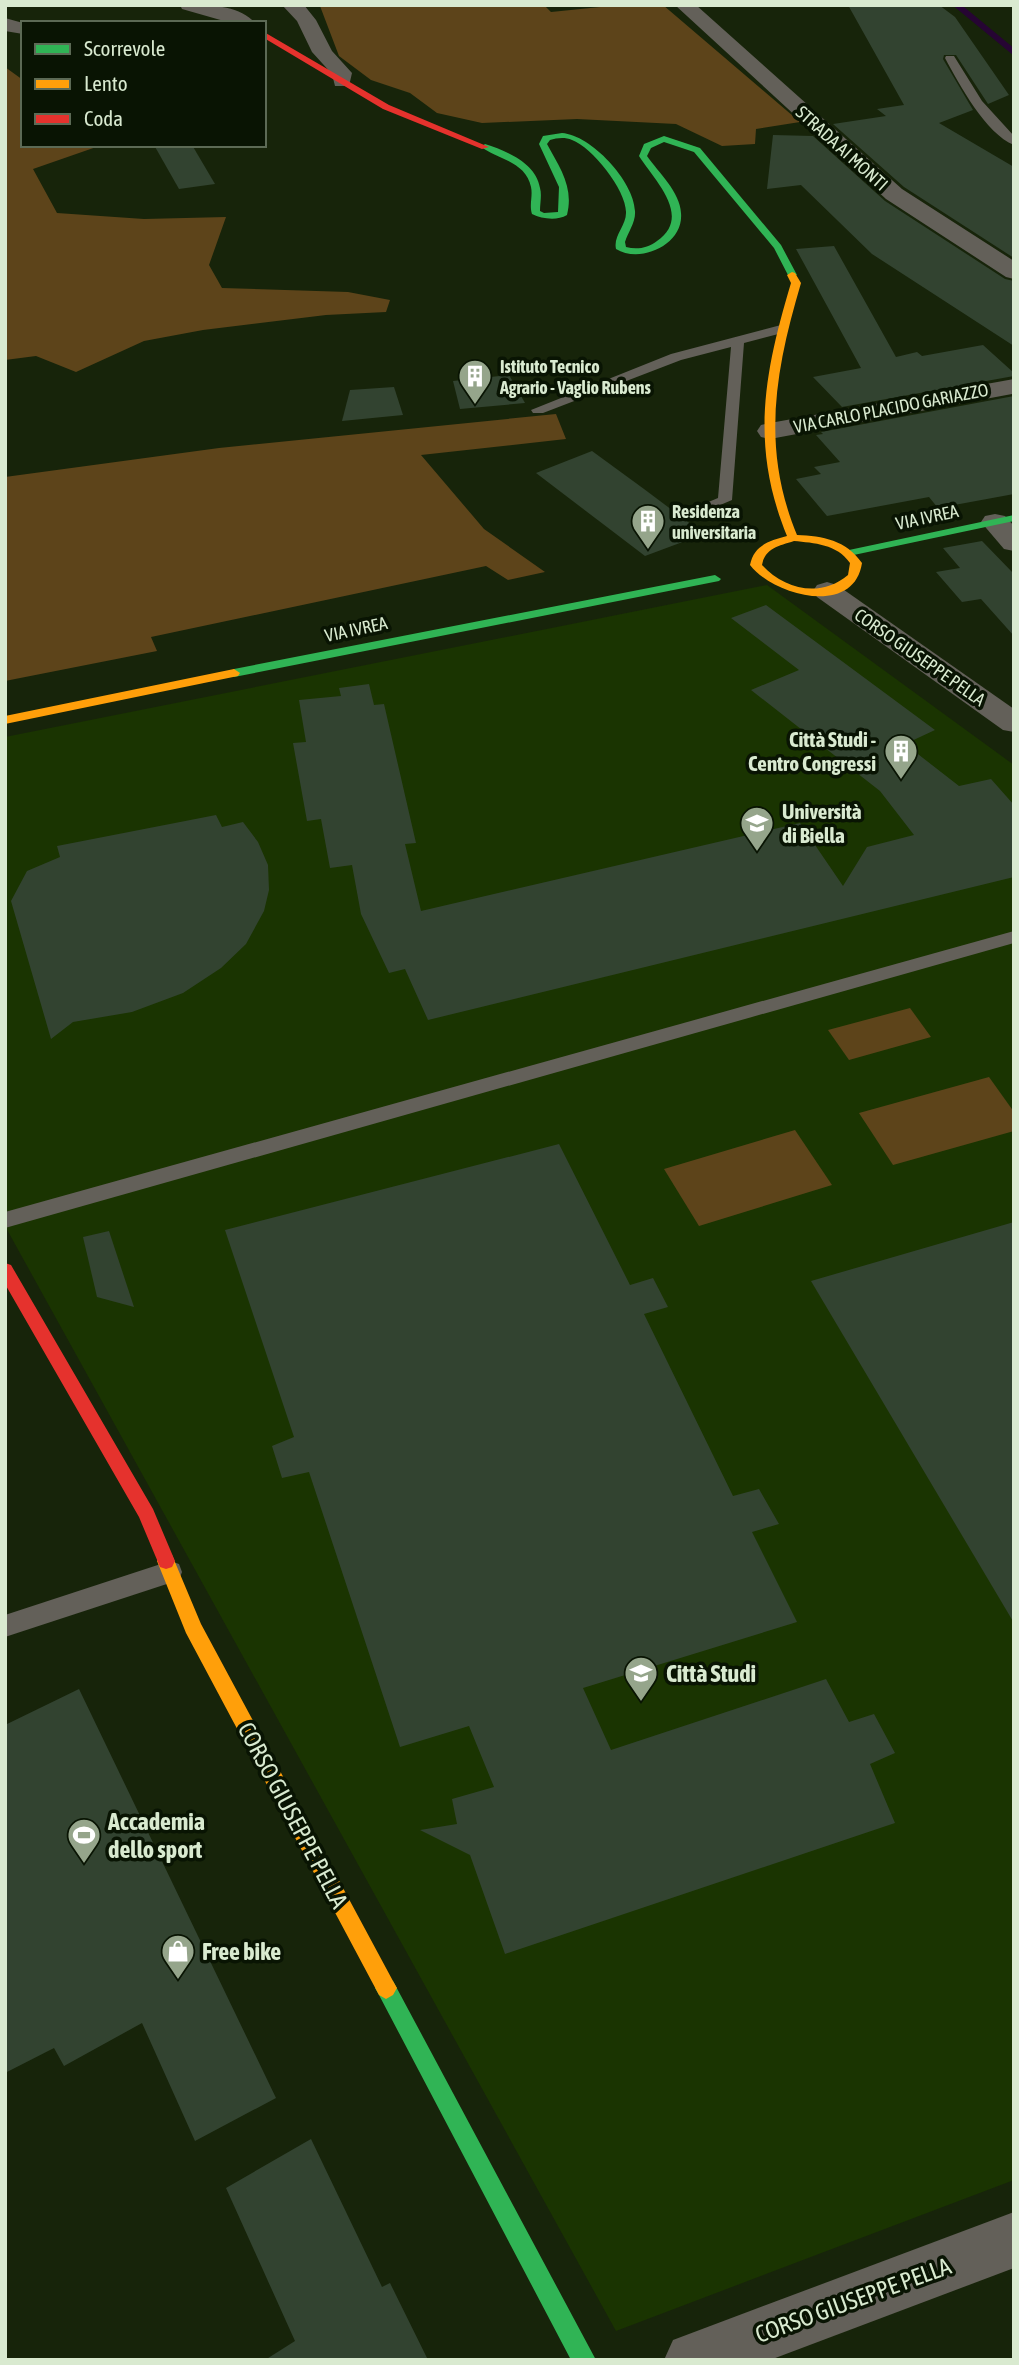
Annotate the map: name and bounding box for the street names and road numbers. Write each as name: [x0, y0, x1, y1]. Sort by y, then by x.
street label: STRADA AI MONTI: [792, 101, 892, 195]
street label: VIA CARLO PLACIDO GARIAZZO: [792, 379, 990, 437]
street label: VIA IVREA: [894, 500, 960, 534]
street label: CORSO GIUSEPPE PELLA: [851, 604, 990, 710]
street label: VIA IVREA: [323, 612, 389, 646]
street label: CORSO GIUSEPPE PELLA: [233, 1718, 353, 1913]
street label: CORSO GIUSEPPE PELLA: [751, 2252, 955, 2348]

